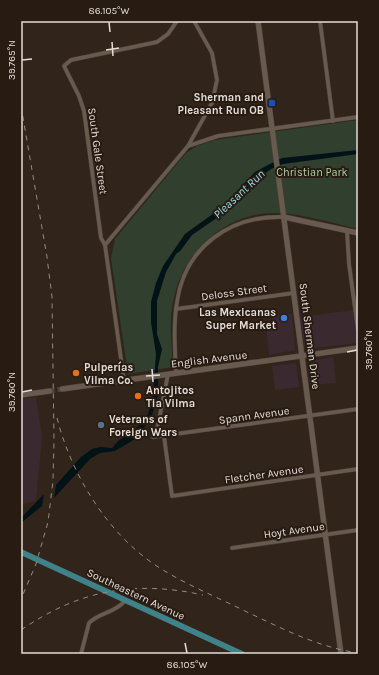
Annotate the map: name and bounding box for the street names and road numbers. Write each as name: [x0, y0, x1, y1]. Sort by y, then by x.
street label: South Gale Street: [85, 107, 110, 195]
street label: Deloss Street: [200, 281, 268, 304]
street label: South Sherman Drive: [297, 282, 323, 390]
street label: English Avenue: [170, 348, 248, 371]
street label: Spann Avenue: [218, 404, 291, 427]
street label: Fletcher Avenue: [224, 462, 305, 486]
street label: Hoyt Avenue: [263, 520, 326, 541]
street label: Southeastern Avenue: [85, 566, 187, 623]

